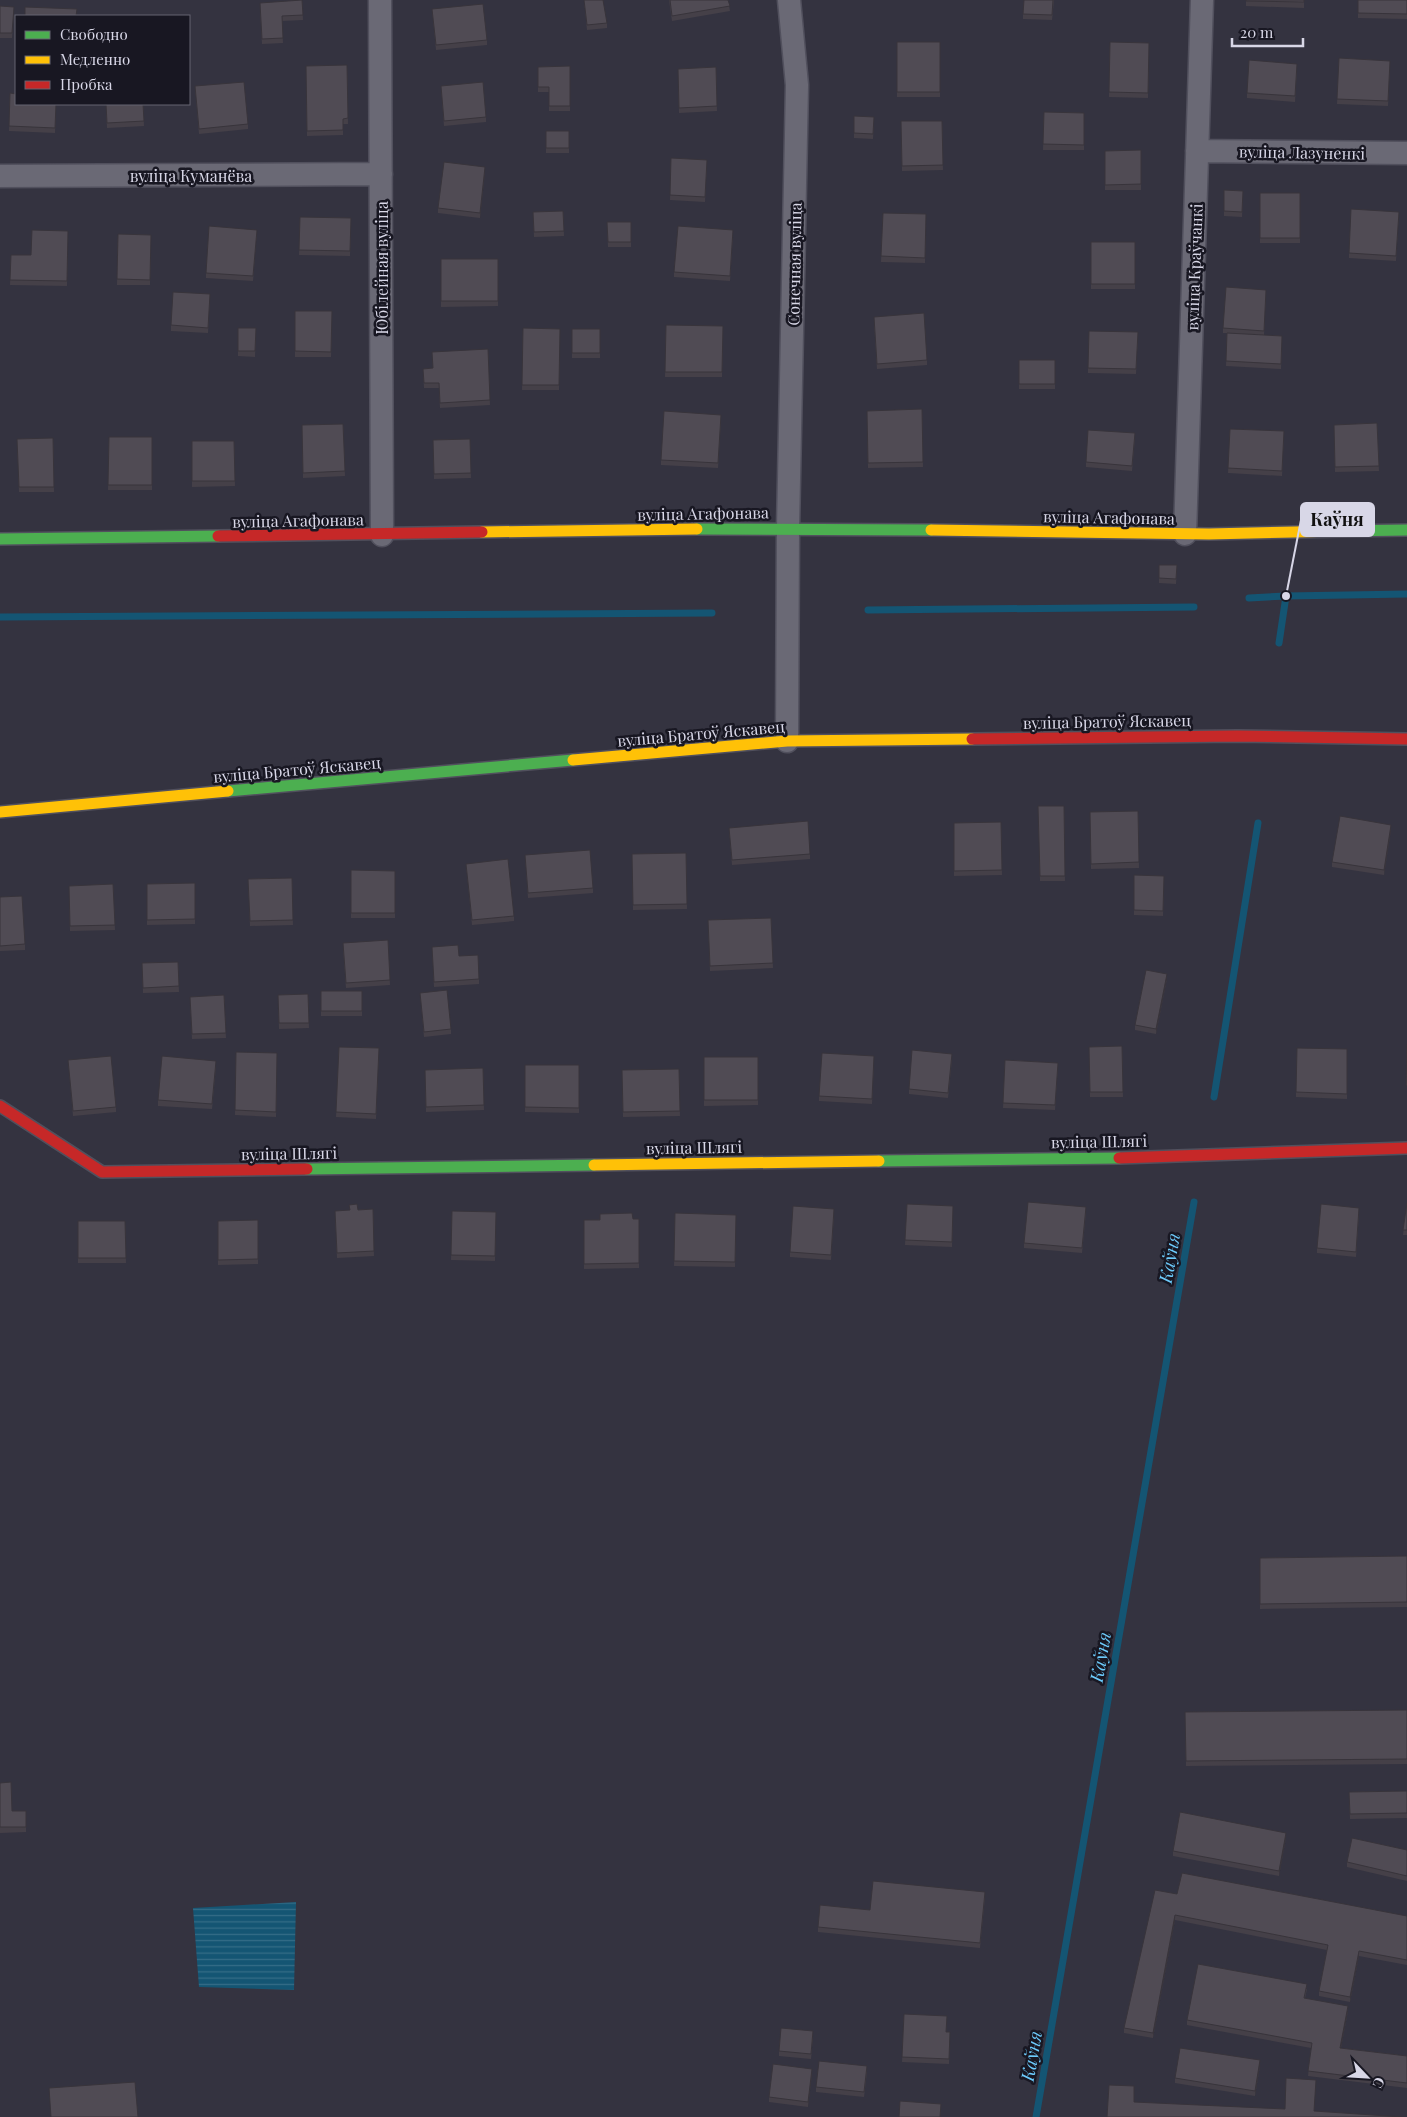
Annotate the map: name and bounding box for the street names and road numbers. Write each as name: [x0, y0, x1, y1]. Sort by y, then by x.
street label: вуліца Лазуненкі: [1239, 140, 1366, 164]
street label: вуліца Куманёва: [130, 165, 252, 186]
street label: Юбілейная вуліца: [371, 201, 392, 335]
street label: Сонечная вуліца: [782, 202, 806, 326]
street label: вуліца Краўчанкі: [1181, 203, 1207, 331]
street label: вуліца Агафонава: [637, 501, 769, 525]
street label: вуліца Агафонава: [1043, 505, 1175, 529]
street label: вуліца Агафонава: [232, 508, 364, 532]
street label: вуліца Братоў Яскавец: [1023, 709, 1191, 733]
street label: вуліца Братоў Яскавец: [616, 715, 786, 751]
street label: вуліца Братоў Яскавец: [212, 751, 382, 787]
street label: вуліца Шлягі: [1051, 1130, 1148, 1152]
street label: вуліца Шлягі: [646, 1136, 743, 1158]
street label: вуліца Шлягі: [241, 1142, 338, 1164]

